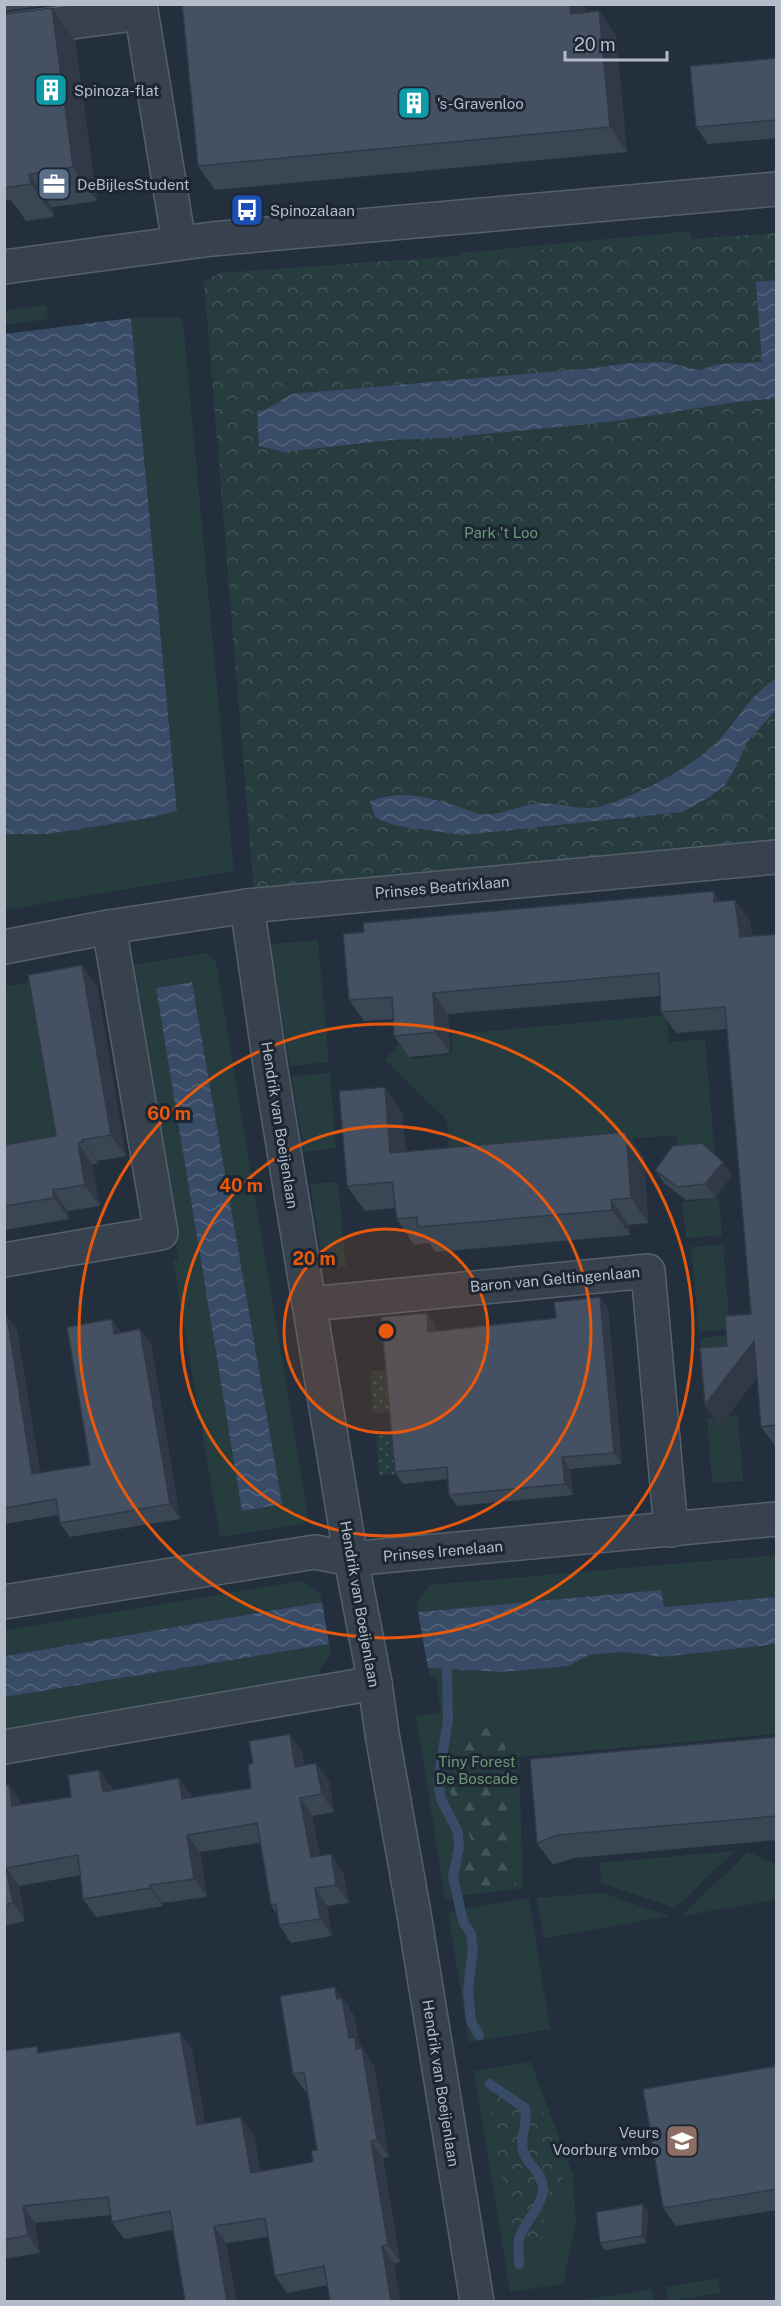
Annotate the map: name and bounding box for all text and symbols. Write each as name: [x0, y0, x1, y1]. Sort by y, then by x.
scale bar: [565, 24, 667, 62]
text: 20 m: [574, 34, 616, 55]
building icon: Spinoza-flat: [33, 72, 69, 108]
place label: Spinoza-flat: [74, 82, 159, 99]
building icon: 's-Gravenloo: [396, 85, 432, 121]
place label: 's-Gravenloo: [437, 95, 524, 112]
office icon: DeBijlesStudent: [36, 166, 72, 202]
place label: DeBijlesStudent: [77, 176, 190, 193]
bus stop icon: Spinozalaan: [229, 192, 265, 228]
place label: Spinozalaan: [270, 202, 355, 219]
park label: Park 't Loo: [464, 524, 538, 541]
street label: Prinses Beatrixlaan: [374, 873, 510, 901]
street label: Hendrik van Boeijenlaan: [258, 1040, 302, 1210]
text: 60 m: [147, 1103, 191, 1124]
text: 40 m: [219, 1175, 263, 1196]
text: 20 m: [292, 1248, 336, 1269]
street label: Baron van Geltingenlaan: [469, 1263, 641, 1295]
centre of rings: [376, 1321, 396, 1341]
street label: Hendrik van Boeijenlaan: [337, 1519, 383, 1689]
street label: Prinses Irenelaan: [382, 1537, 504, 1565]
park label: Tiny Forest De Boscade: [436, 1753, 518, 1787]
street label: Hendrik van Boeijenlaan: [419, 1998, 463, 2168]
school or university icon: Veurs Voorburg vmbo: [664, 2123, 700, 2159]
place label: Veurs Voorburg vmbo: [553, 2124, 659, 2158]

